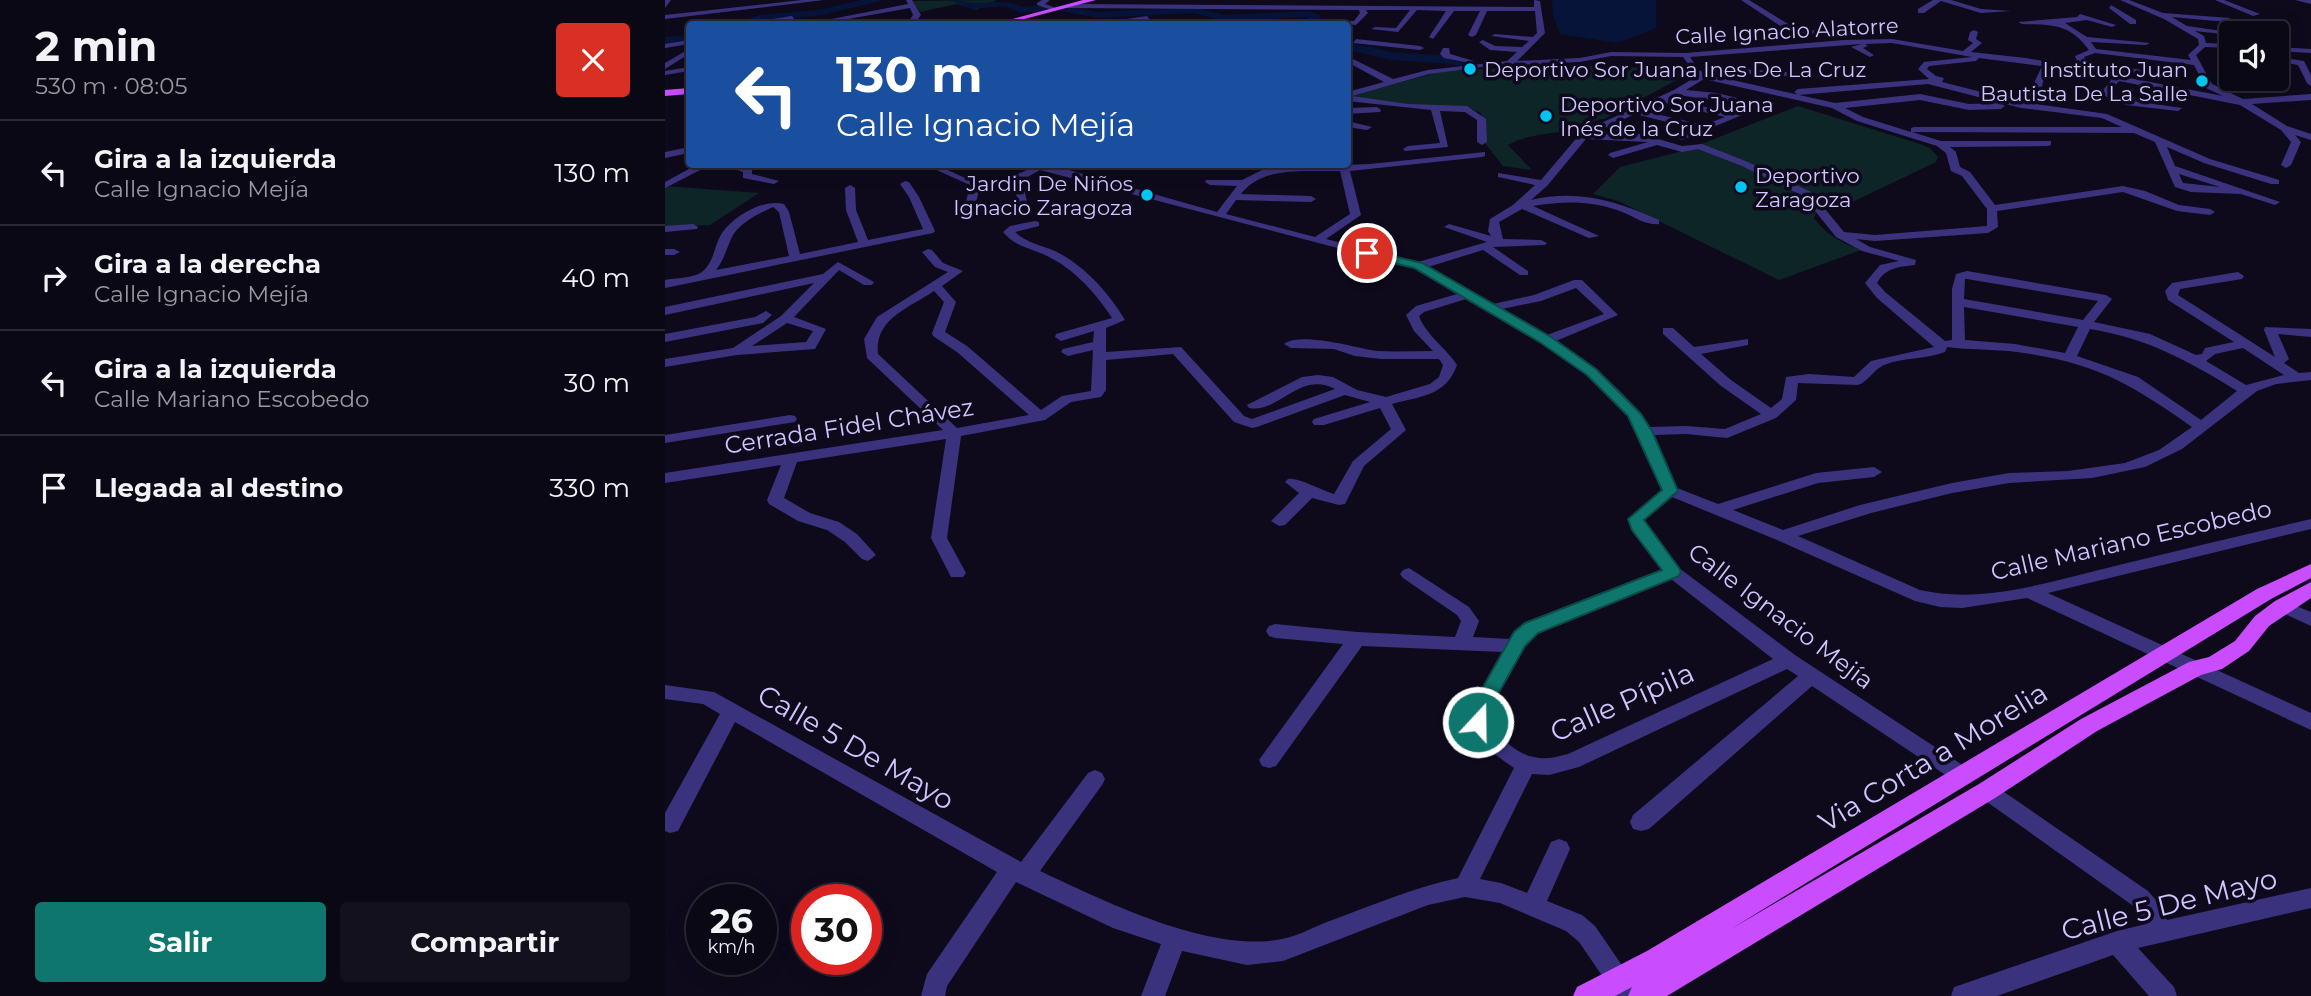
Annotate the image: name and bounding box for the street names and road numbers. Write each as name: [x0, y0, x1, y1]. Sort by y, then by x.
street label: Calle Ignacio Alatorre: [1675, 13, 1899, 49]
street label: Cerrada Fidel Chávez: [723, 392, 975, 460]
street label: Calle Mariano Escobedo: [1988, 494, 2274, 586]
street label: Calle Ignacio Mejía: [1683, 537, 1879, 695]
street label: Calle Pípila: [1545, 655, 1699, 749]
street label: Via Corta a Morelia: [1812, 675, 2054, 839]
street label: Calle 5 De Mayo: [752, 677, 960, 817]
street label: Calle 5 De Mayo: [2058, 861, 2280, 947]

